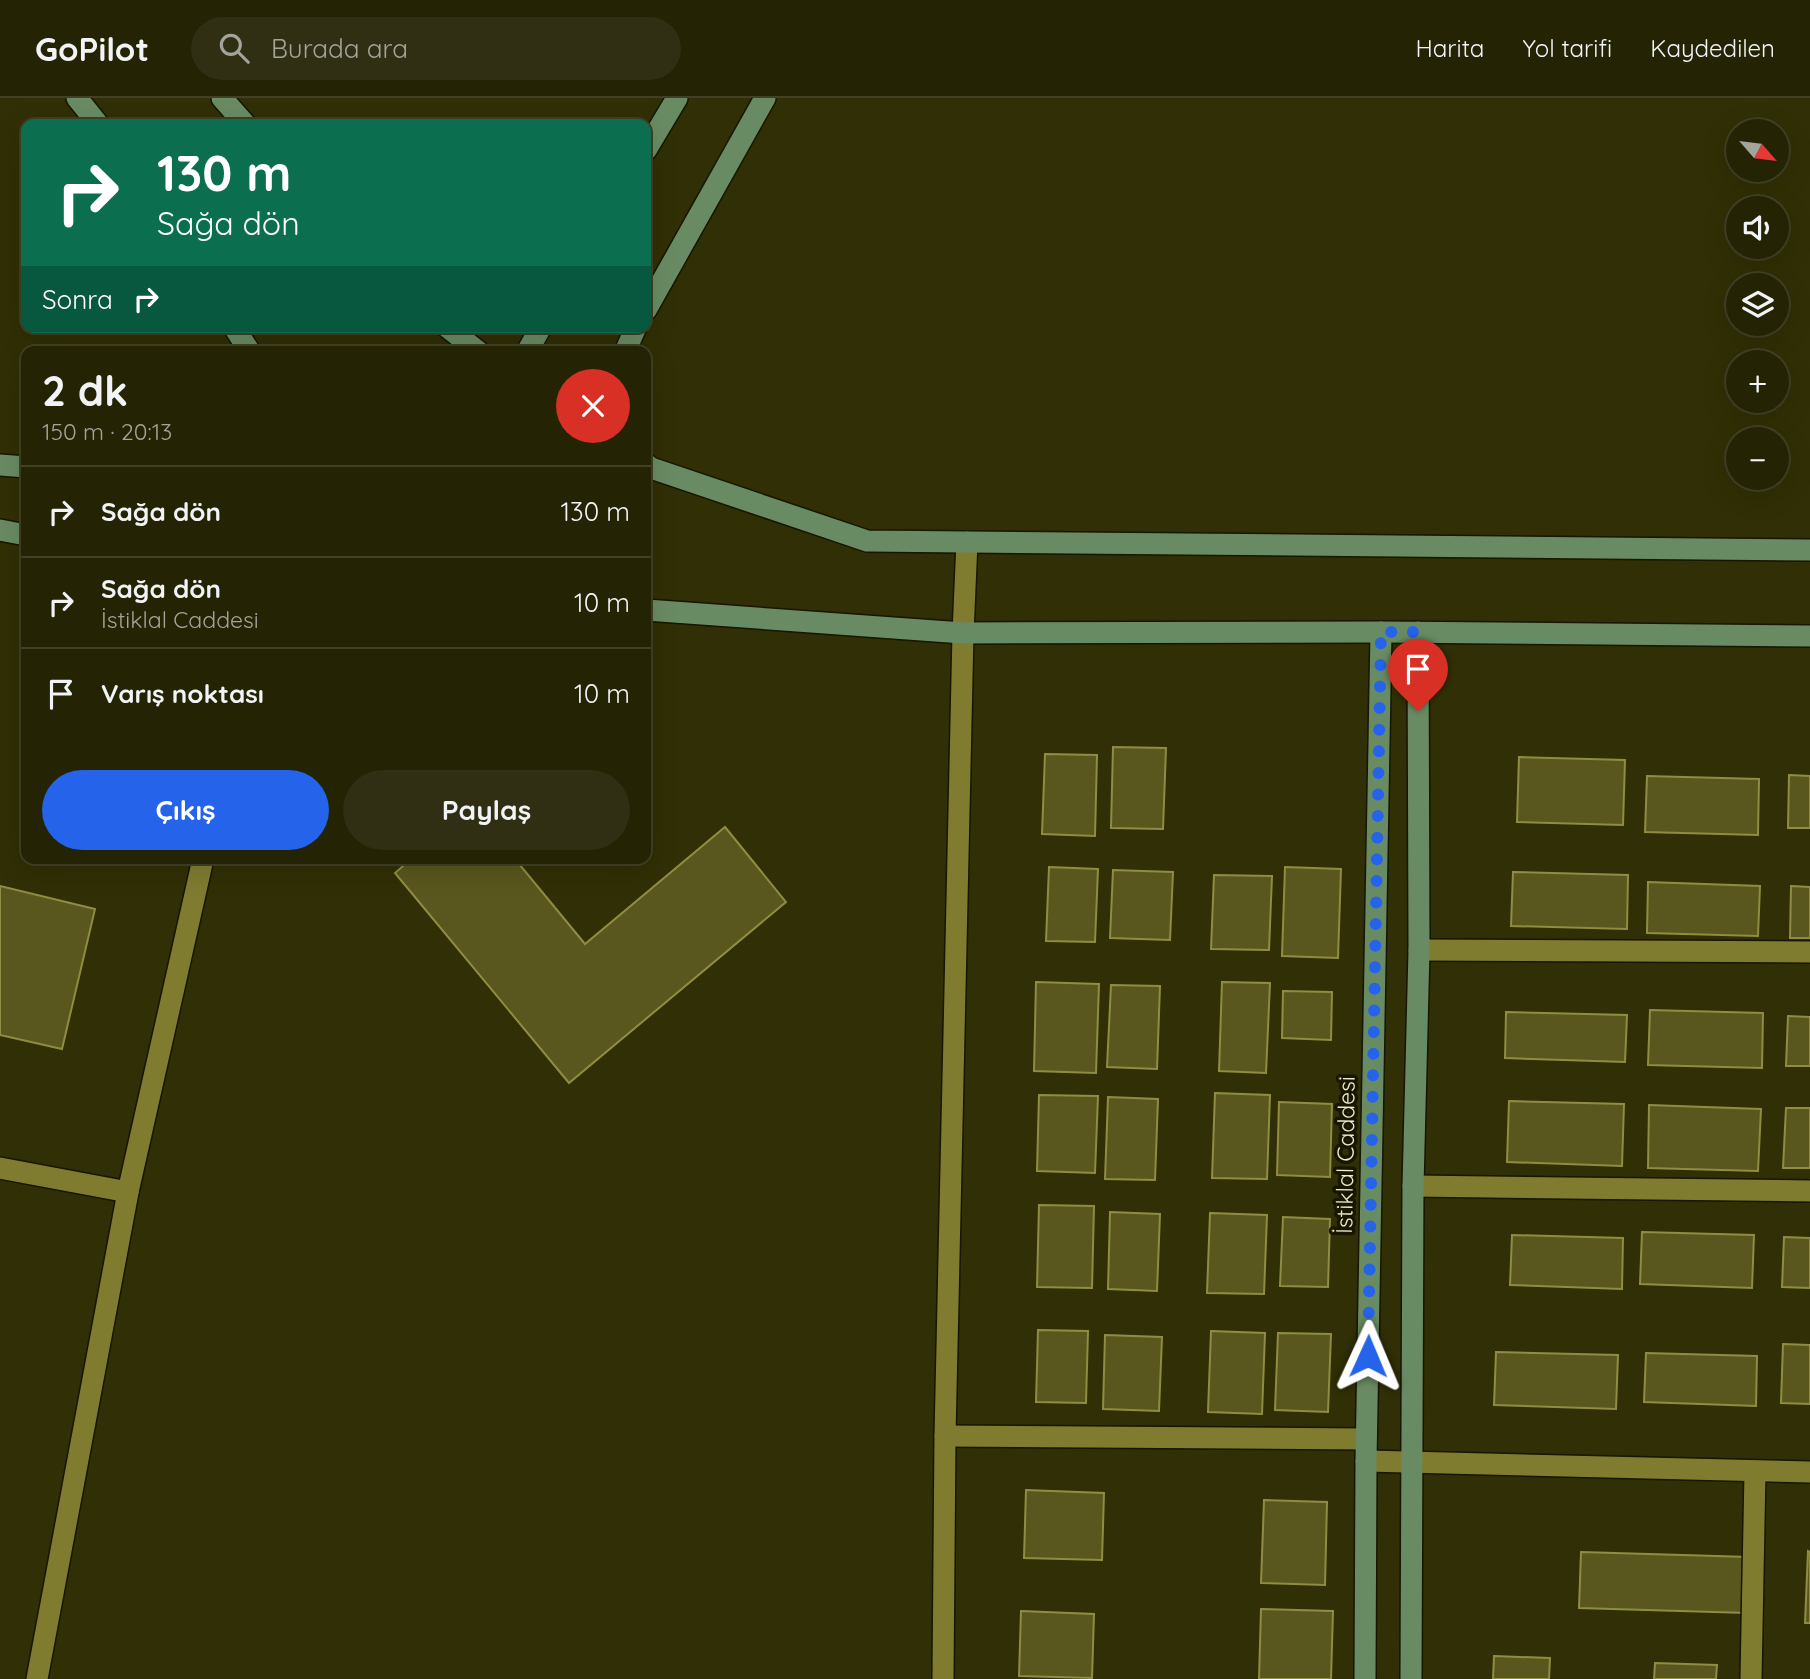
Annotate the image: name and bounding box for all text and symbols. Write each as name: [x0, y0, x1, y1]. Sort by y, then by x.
search box: [191, 17, 681, 80]
text: GoPilot: [35, 28, 149, 69]
icon: search: [215, 29, 253, 67]
text: Burada ara: [271, 32, 408, 65]
text: Harita: [1416, 33, 1484, 63]
text: Yol tarifi: [1522, 33, 1612, 63]
text: Kaydedilen: [1650, 33, 1775, 63]
north arrow: [1726, 119, 1788, 182]
map controls: [1726, 119, 1789, 490]
text: 130 m: [157, 142, 291, 203]
icon: right: [42, 147, 133, 238]
button: sound: [1726, 196, 1789, 259]
text: Sağa dön: [157, 203, 300, 243]
button: layers: [1726, 273, 1789, 336]
icon: right: [127, 280, 165, 318]
text: Sonra: [42, 283, 113, 316]
button: +: [1726, 350, 1789, 413]
text: 2 dk: [42, 364, 128, 417]
button: close: [556, 369, 630, 443]
text: 150 m · 20:13: [42, 417, 172, 446]
button: −: [1726, 427, 1789, 490]
icon: right: [42, 493, 80, 531]
text: Sağa dön: [101, 495, 221, 528]
text: 130 m: [560, 495, 630, 528]
text: Sağa dön: [101, 572, 221, 605]
icon: right: [42, 584, 80, 622]
text: 10 m: [574, 586, 630, 619]
text: İstiklal Caddesi: [101, 605, 259, 634]
pin: [1388, 639, 1448, 711]
icon: arrive: [1399, 650, 1437, 688]
icon: arrive: [42, 675, 80, 713]
text: Varış noktası: [101, 677, 264, 710]
text: 10 m: [574, 677, 630, 710]
button: Çıkış: [42, 770, 329, 850]
button: Paylaş: [343, 770, 630, 850]
street label: İstiklal Caddesi: [1329, 1076, 1361, 1234]
position arrow: [1331, 1319, 1405, 1393]

